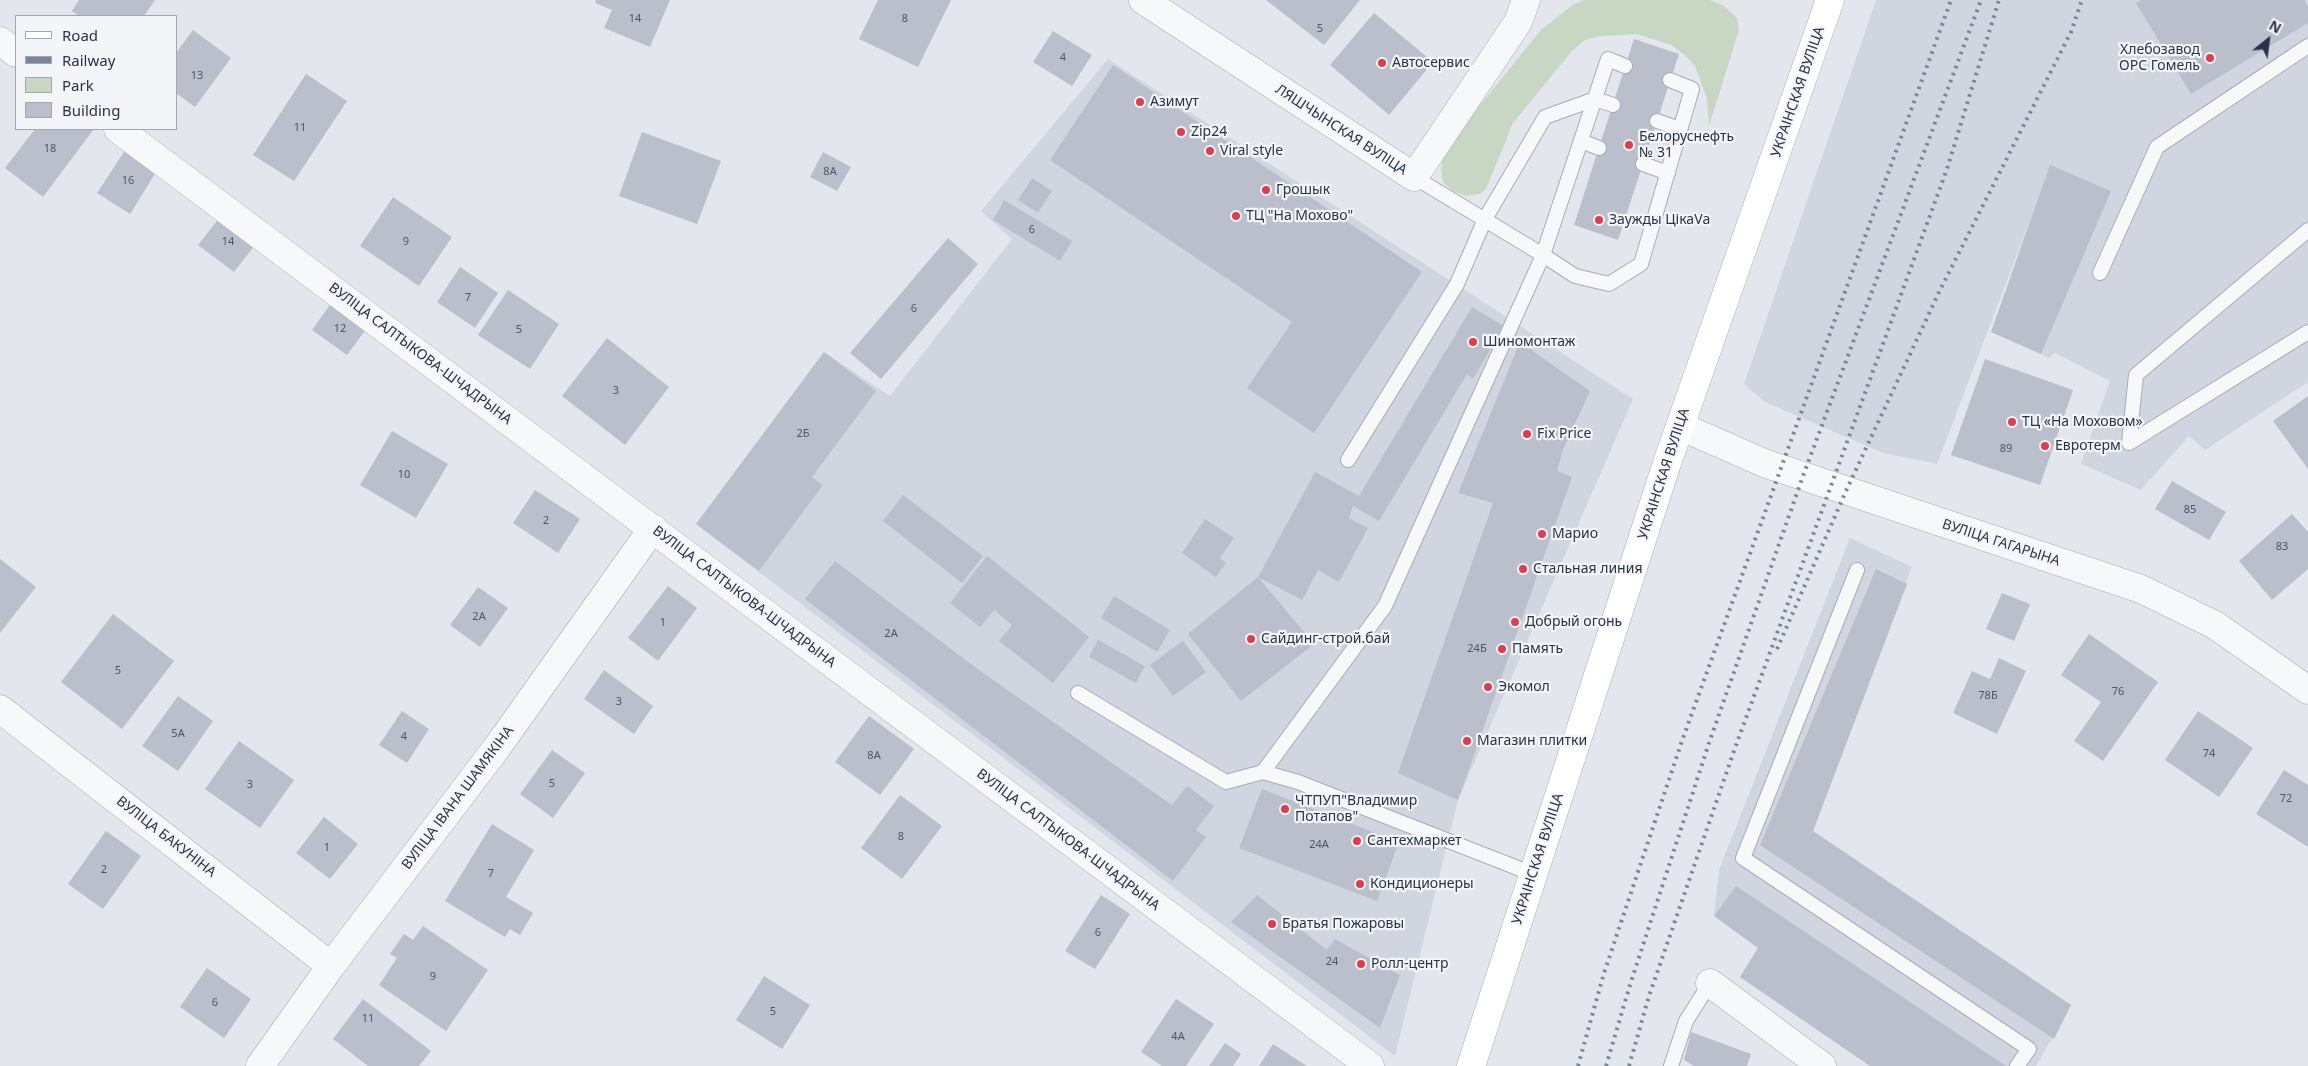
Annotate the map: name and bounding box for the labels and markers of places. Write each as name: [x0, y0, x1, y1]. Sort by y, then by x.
place label: Хлебозавод ОРС Гомель: [2119, 42, 2200, 74]
marker: Хлебозавод ОРС Гомель: [2204, 52, 2216, 64]
place label: Автосервис: [1392, 55, 1470, 71]
marker: Автосервис: [1376, 57, 1388, 69]
place label: Азимут: [1150, 94, 1199, 110]
marker: Азимут: [1134, 96, 1146, 108]
place label: Zip24: [1191, 124, 1227, 140]
marker: Zip24: [1175, 126, 1187, 138]
place label: Белоруснефть № 31: [1639, 129, 1734, 162]
marker: Белоруснефть № 31: [1623, 139, 1635, 151]
place label: Viral style: [1220, 143, 1283, 159]
marker: Viral style: [1204, 145, 1216, 157]
place label: Грошык: [1276, 182, 1330, 198]
marker: Грошык: [1260, 184, 1272, 196]
place label: ТЦ "На Мохово": [1246, 208, 1353, 224]
marker: ТЦ "На Мохово": [1230, 210, 1242, 222]
place label: Заужды ЦікаVа: [1609, 212, 1710, 228]
marker: Заужды ЦікаVа: [1593, 214, 1605, 226]
place label: Шиномонтаж: [1483, 334, 1575, 350]
marker: Шиномонтаж: [1467, 336, 1479, 348]
place label: ТЦ «На Моховом»: [2022, 414, 2143, 430]
marker: ТЦ «На Моховом»: [2006, 416, 2018, 428]
place label: Fix Price: [1537, 426, 1591, 442]
marker: Fix Price: [1521, 428, 1533, 440]
place label: Евротерм: [2055, 438, 2121, 454]
marker: Евротерм: [2039, 440, 2051, 452]
place label: Марио: [1552, 526, 1598, 542]
marker: Марио: [1536, 528, 1548, 540]
place label: Стальная линия: [1533, 561, 1642, 577]
marker: Стальная линия: [1517, 563, 1529, 575]
place label: Добрый огонь: [1525, 614, 1622, 630]
marker: Добрый огонь: [1509, 616, 1521, 628]
place label: Сайдинг-строй.бай: [1261, 631, 1390, 647]
marker: Сайдинг-строй.бай: [1245, 633, 1257, 645]
place label: Память: [1512, 641, 1563, 657]
marker: Память: [1496, 643, 1508, 655]
place label: Экомол: [1498, 679, 1550, 695]
marker: Экомол: [1482, 681, 1494, 693]
place label: Магазин плитки: [1477, 733, 1587, 749]
marker: Магазин плитки: [1461, 735, 1473, 747]
place label: ЧТПУП"Владимир Потапов": [1295, 793, 1417, 826]
marker: ЧТПУП"Владимир Потапов": [1279, 803, 1291, 815]
place label: Сантехмаркет: [1367, 833, 1462, 849]
marker: Сантехмаркет: [1351, 835, 1363, 847]
place label: Кондиционеры: [1370, 876, 1474, 892]
marker: Кондиционеры: [1354, 878, 1366, 890]
place label: Братья Пожаровы: [1282, 916, 1404, 932]
marker: Братья Пожаровы: [1266, 918, 1278, 930]
place label: Ролл-центр: [1371, 956, 1448, 972]
marker: Ролл-центр: [1355, 958, 1367, 970]

